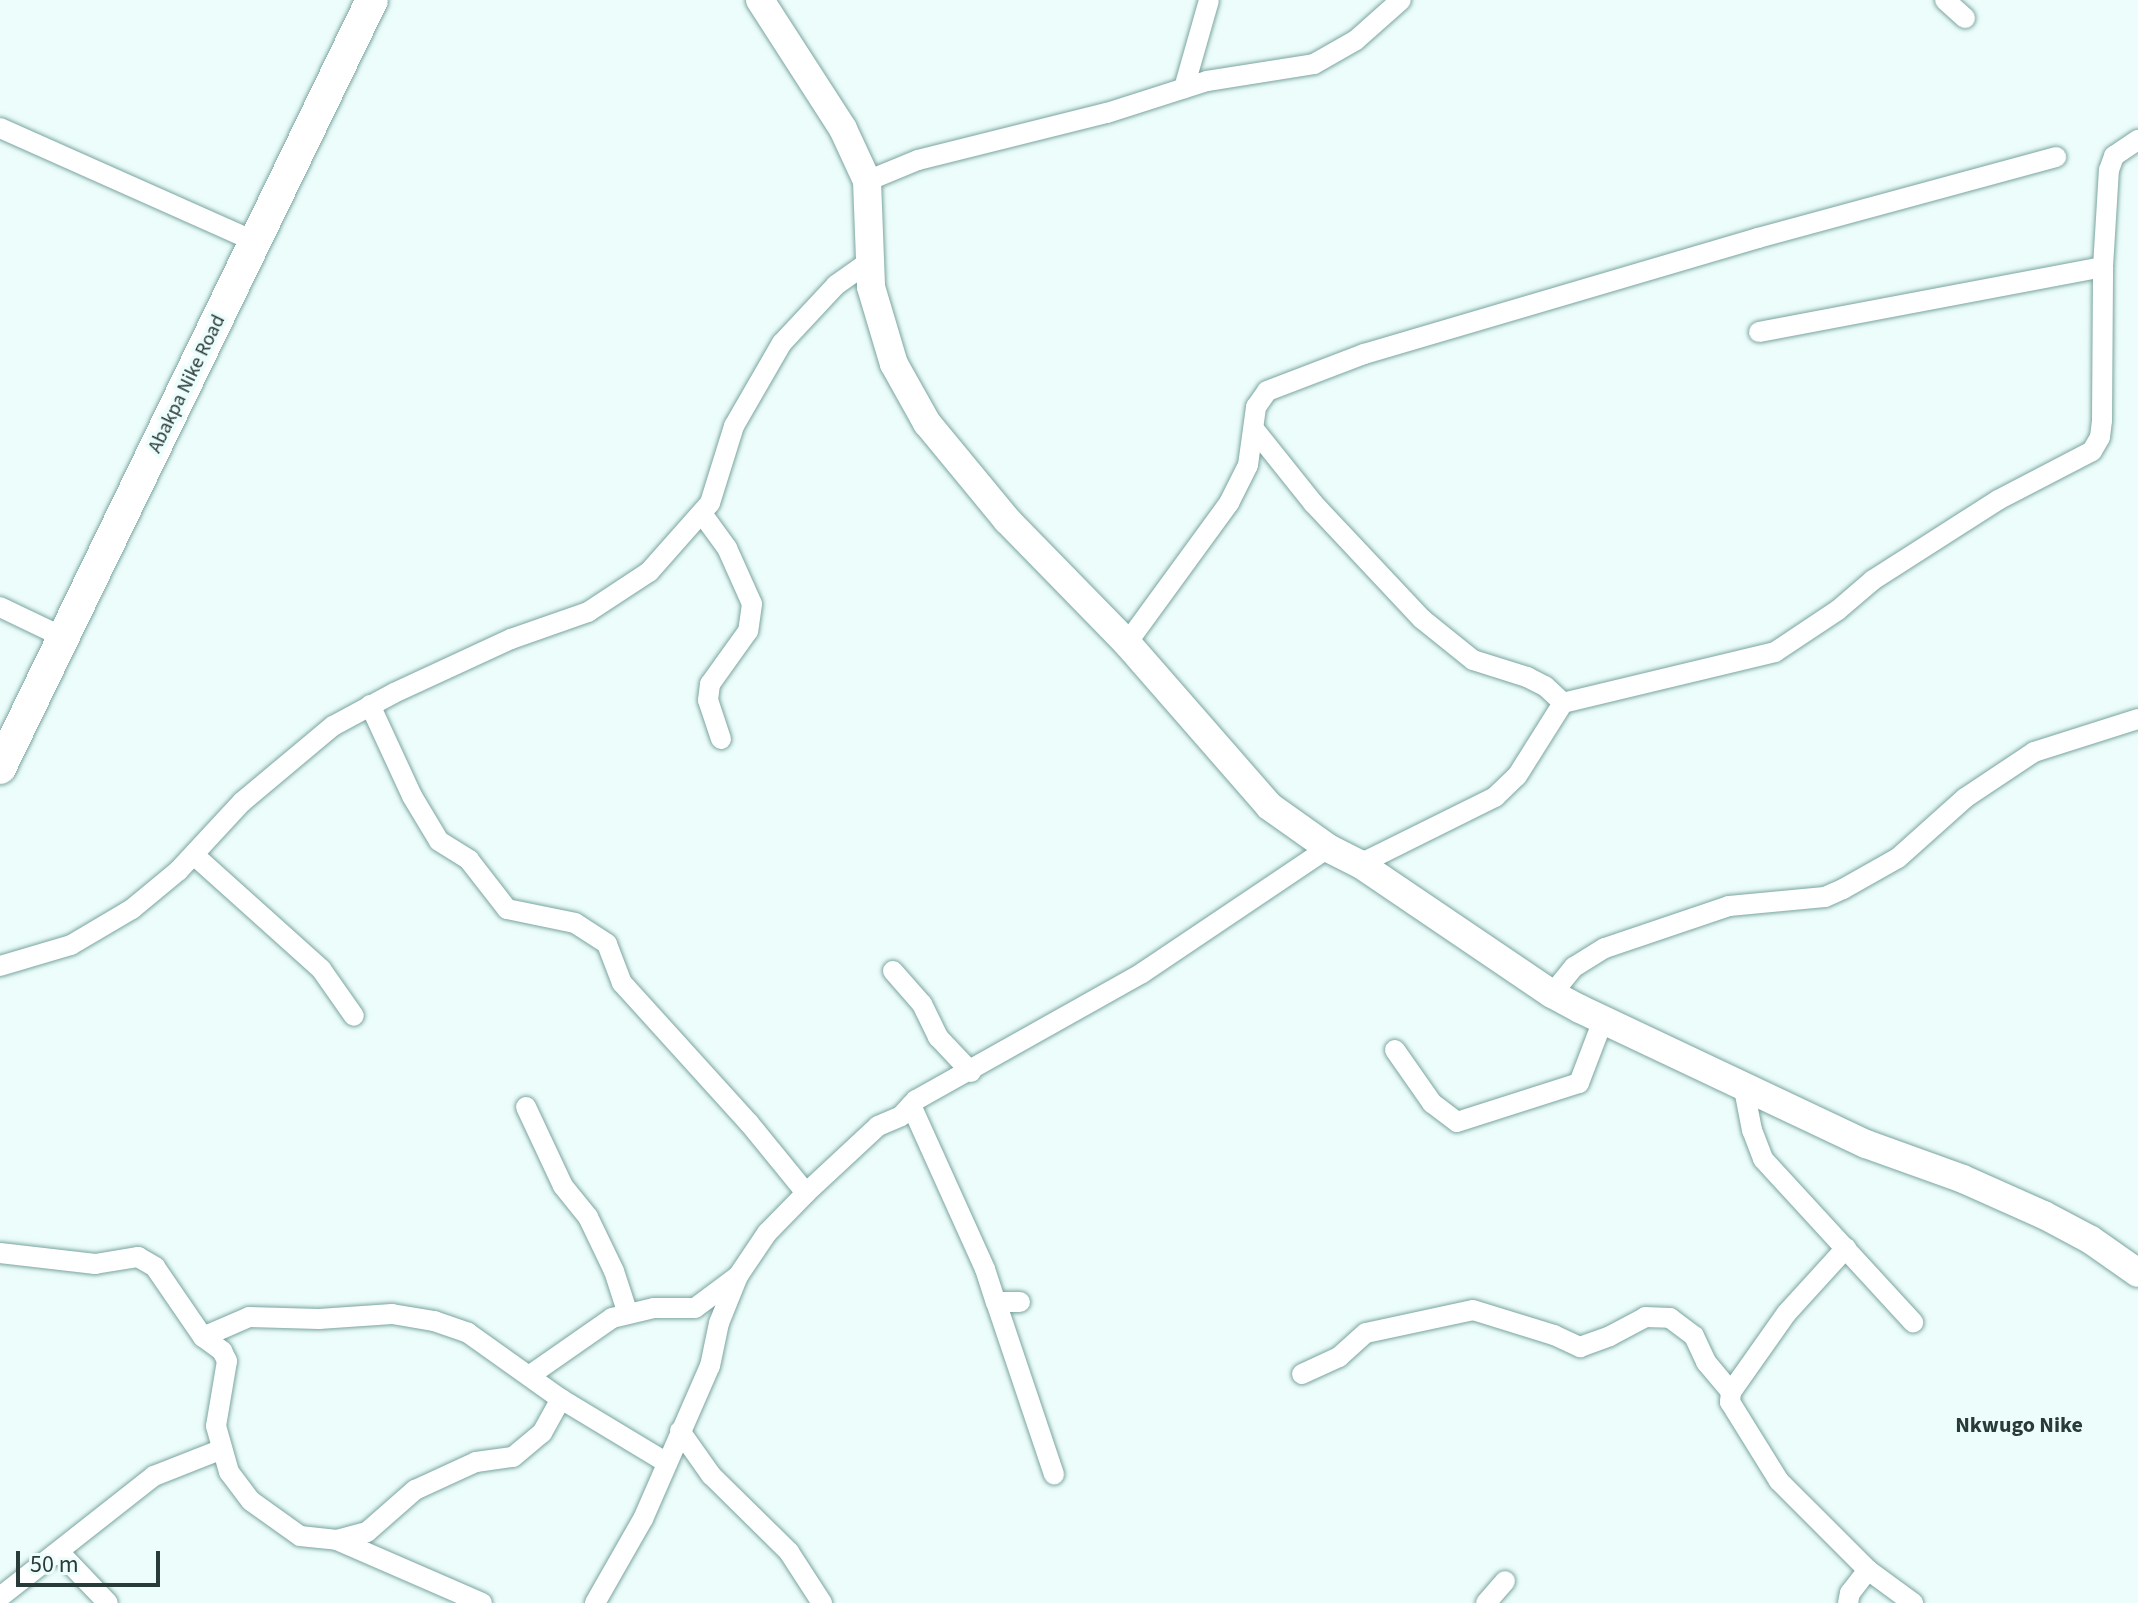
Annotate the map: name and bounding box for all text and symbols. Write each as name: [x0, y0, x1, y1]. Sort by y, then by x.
street label: Abakpa Nike Road: [143, 311, 231, 457]
district label: Nkwugo Nike: [1955, 1413, 2083, 1439]
scale bar: [20, 1535, 164, 1585]
text: 50 m: [30, 1547, 79, 1582]

